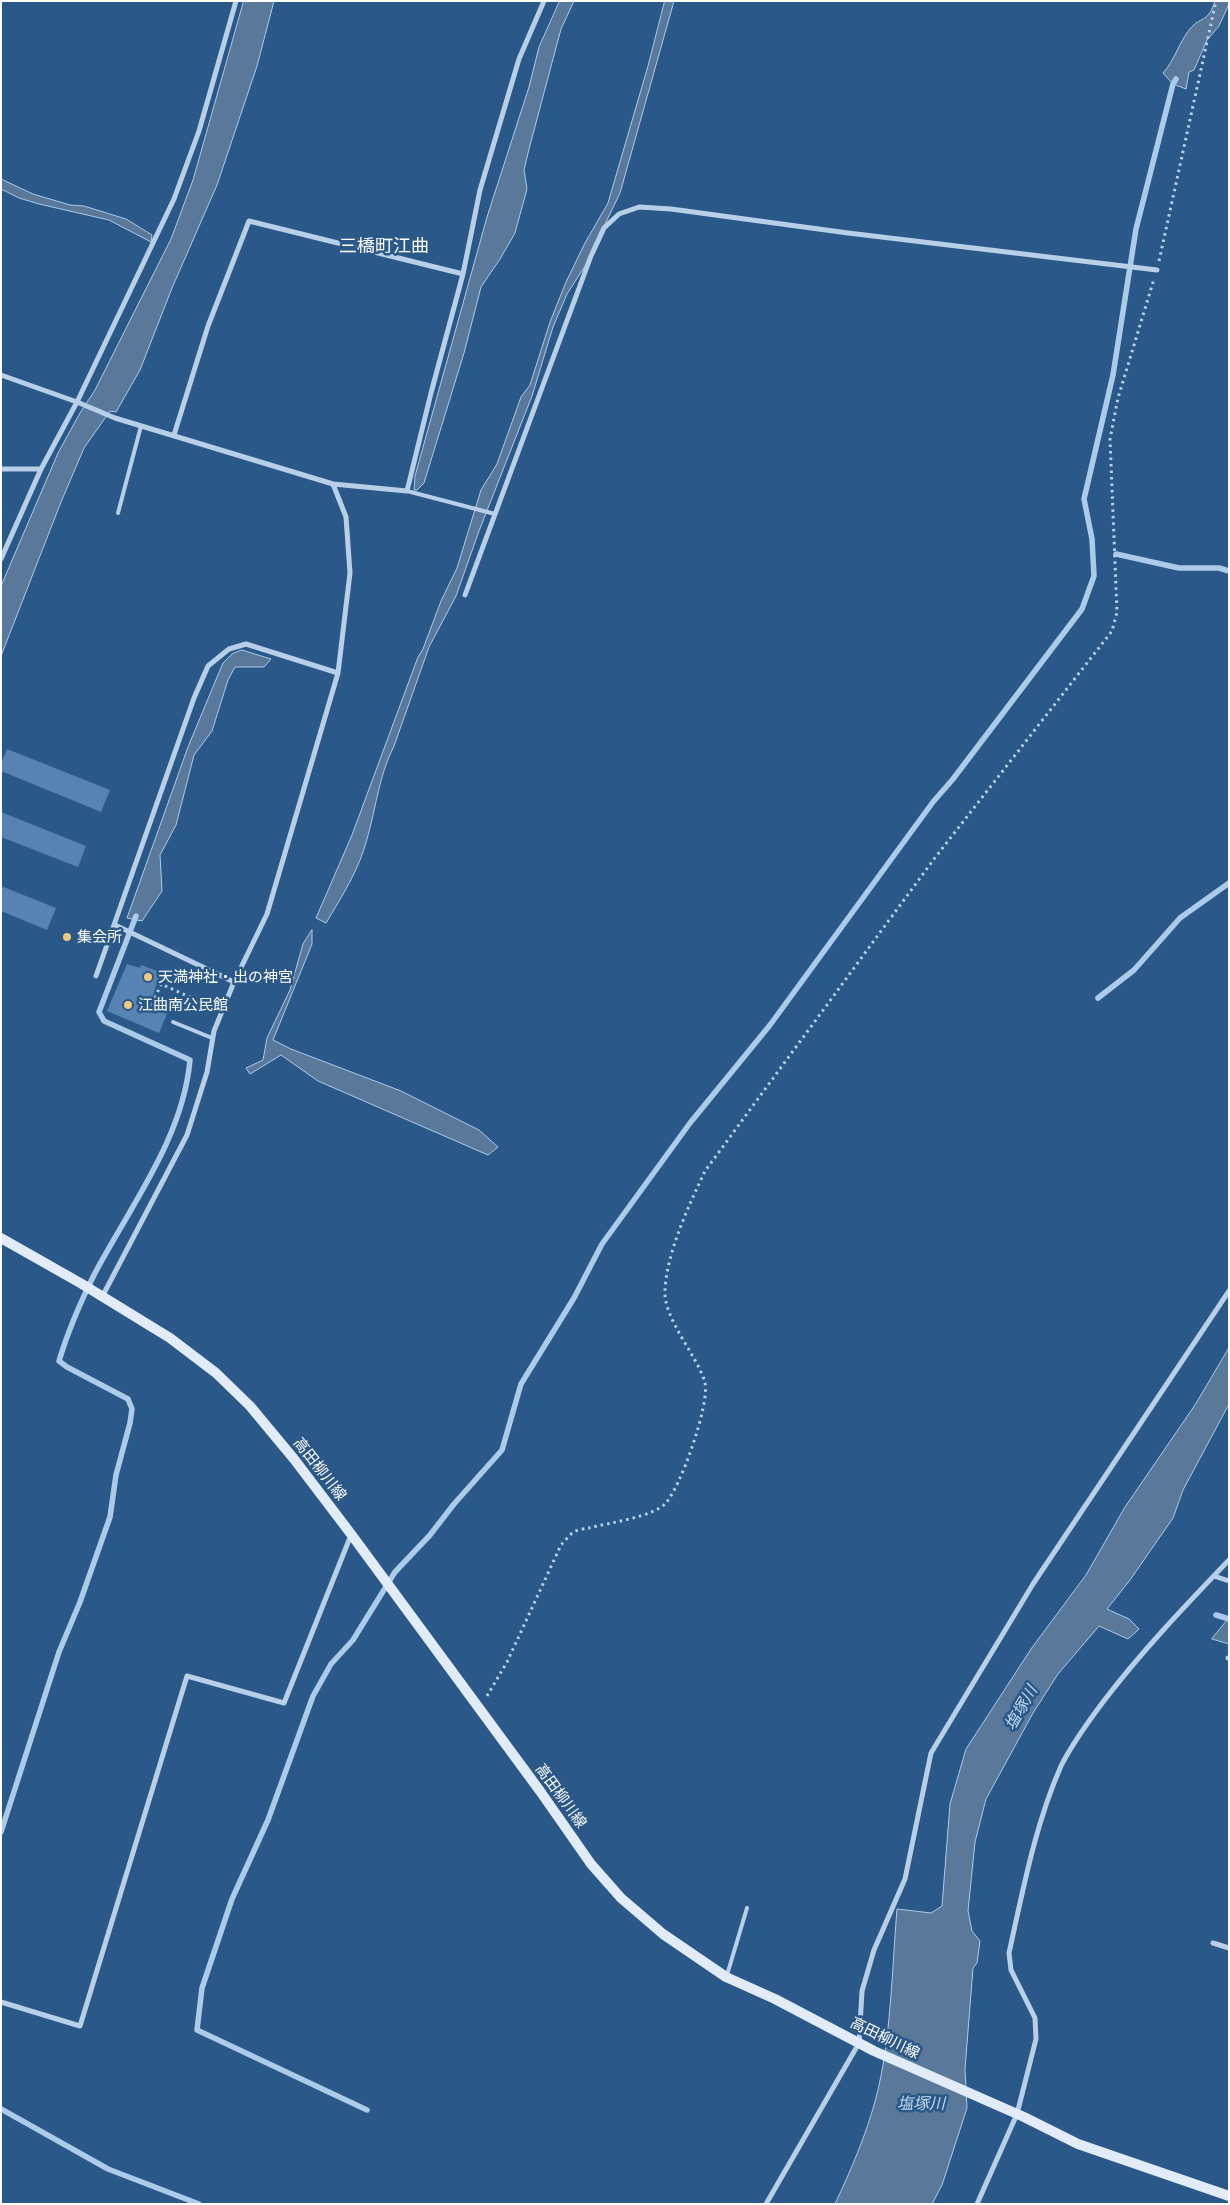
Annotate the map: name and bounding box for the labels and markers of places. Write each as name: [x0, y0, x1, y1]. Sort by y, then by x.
place label: 集会所: [77, 928, 122, 946]
marker: 集会所: [61, 931, 73, 943]
place label: 天満神社・出の神宮: [158, 968, 293, 986]
marker: 天満神社・出の神宮: [142, 971, 154, 983]
place label: 江曲南公民館: [138, 996, 228, 1014]
marker: 江曲南公民館: [122, 999, 134, 1011]

